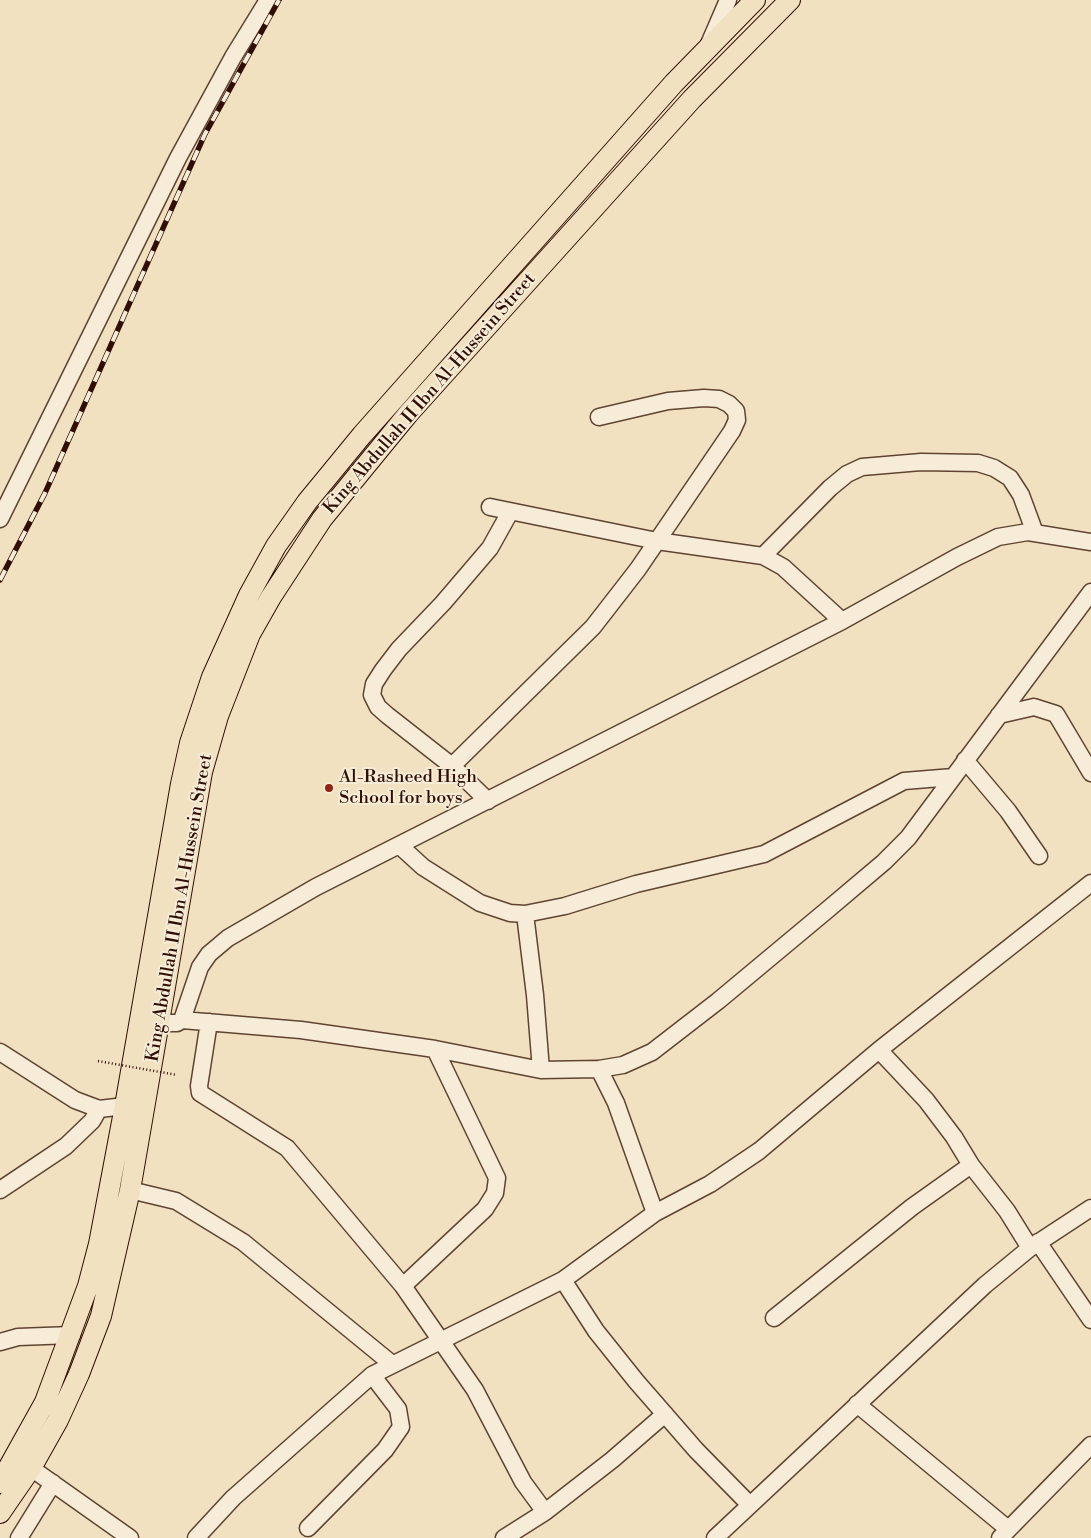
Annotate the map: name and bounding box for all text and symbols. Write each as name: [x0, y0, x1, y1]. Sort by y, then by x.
street label: King Abdullah II Ibn Al-Hussein Street: [319, 269, 541, 519]
street label: King Abdullah II Ibn Al-Hussein Street: [142, 752, 218, 1064]
place label: Al-Rasheed High School for boys: [339, 767, 477, 810]
marker: Al-Rasheed High School for boys: [323, 782, 335, 794]

